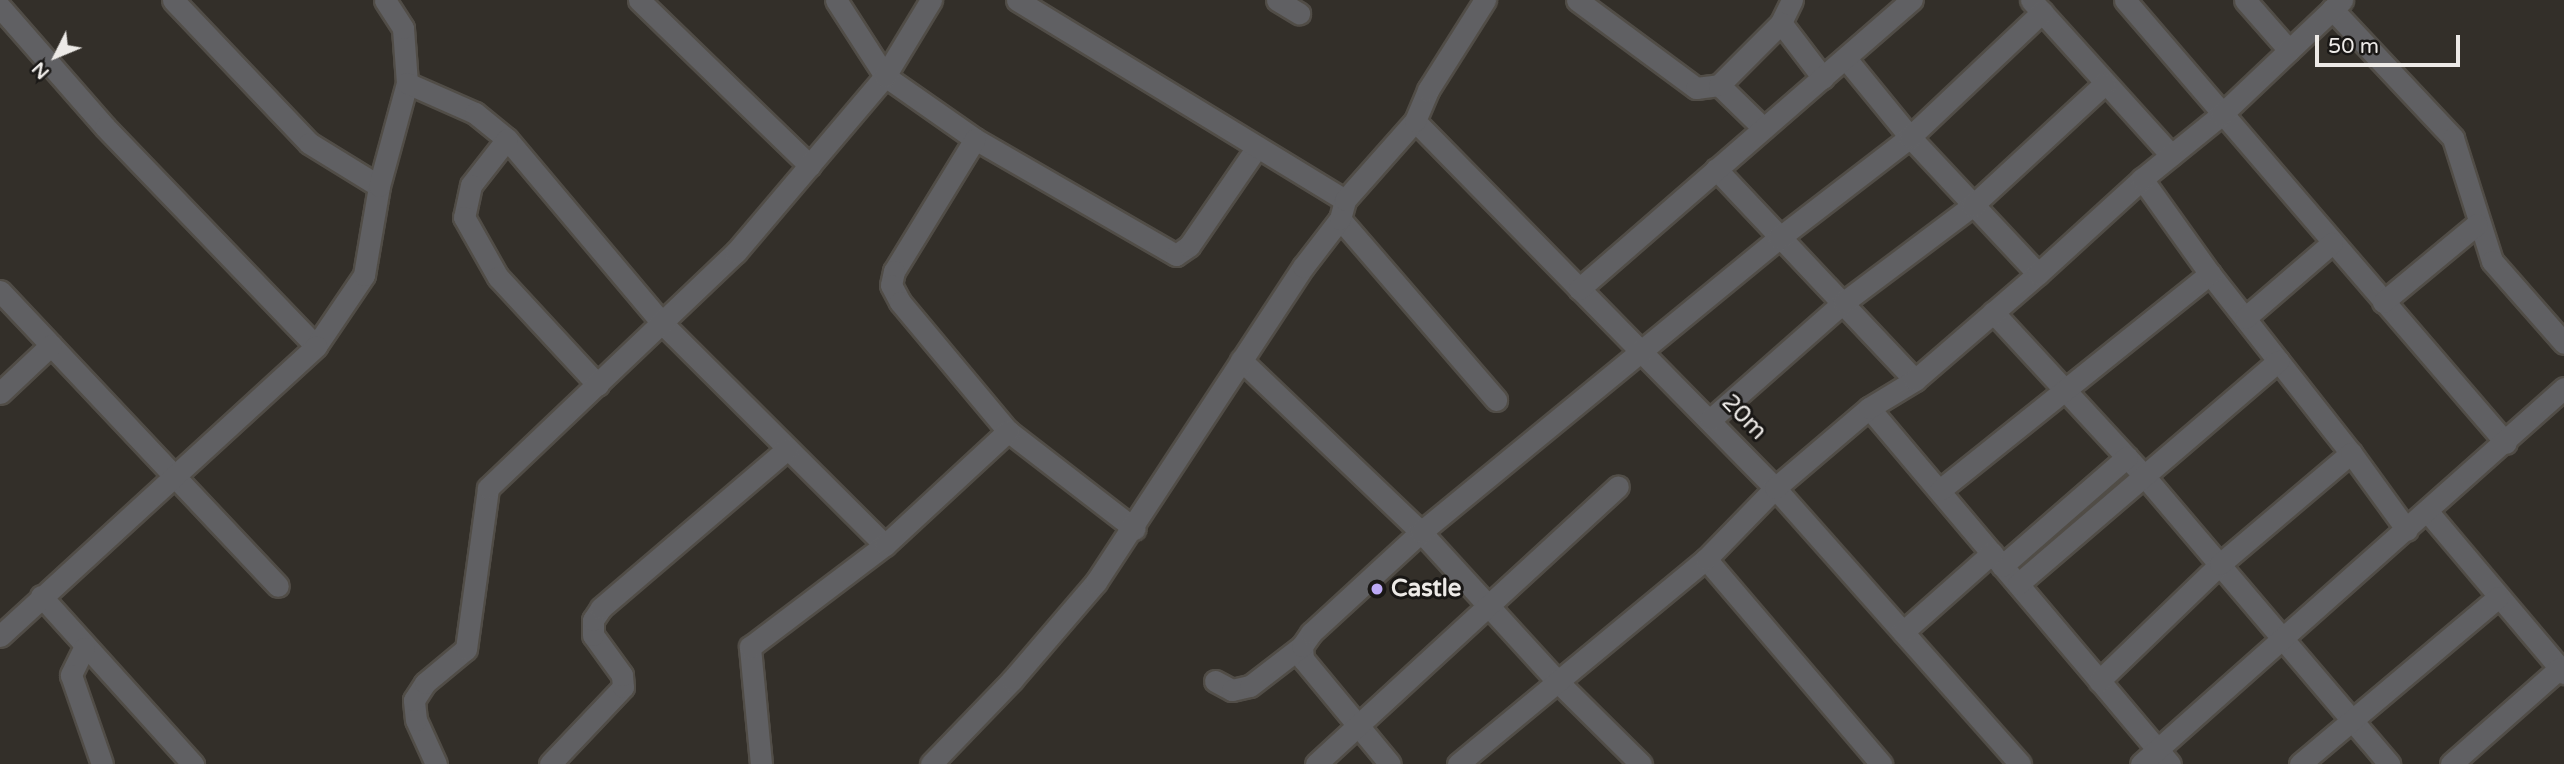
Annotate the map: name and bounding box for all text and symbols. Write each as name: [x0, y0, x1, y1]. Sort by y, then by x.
north arrow: [21, 21, 91, 91]
scale bar: [2319, 21, 2464, 65]
text: 50 m: [2328, 34, 2379, 59]
text: N: [27, 57, 54, 83]
street label: 20m: [1716, 388, 1772, 446]
place label: Castle: [1391, 575, 1461, 603]
marker: Castle: [1369, 581, 1385, 597]

